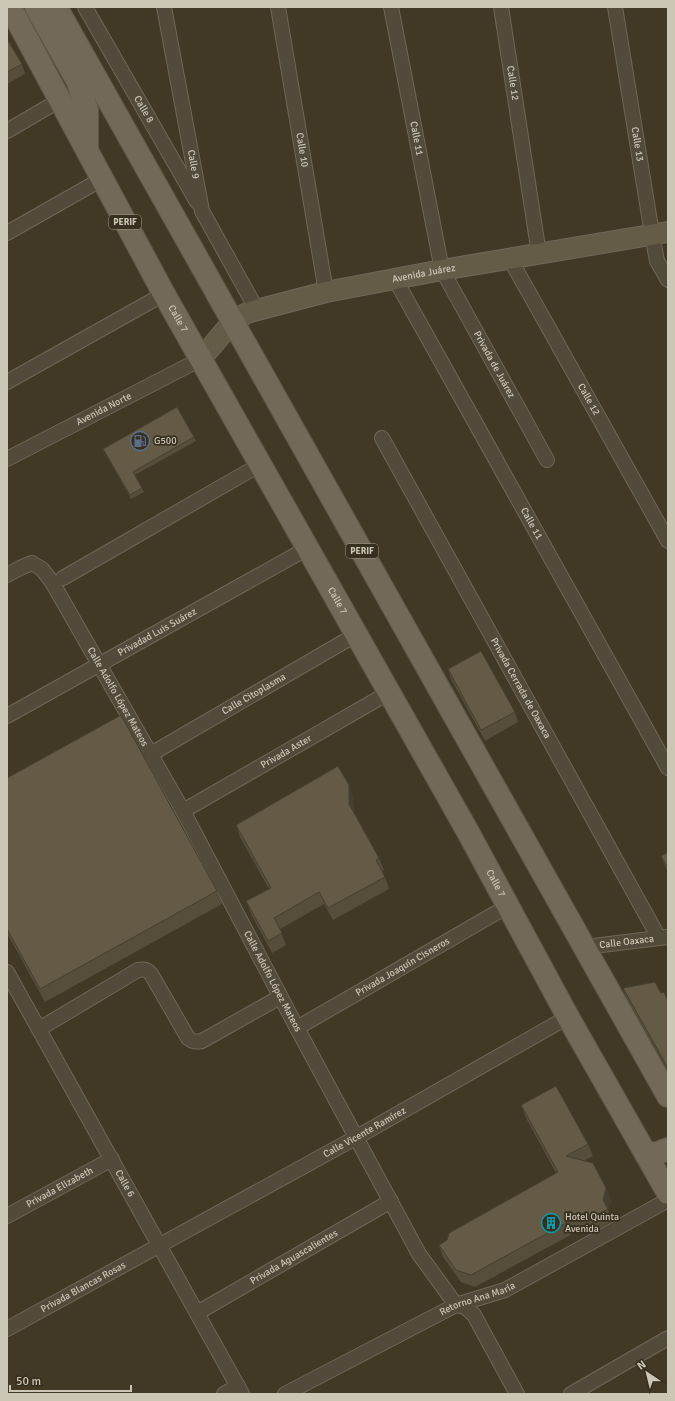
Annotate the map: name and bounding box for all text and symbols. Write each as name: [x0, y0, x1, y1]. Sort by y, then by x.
street label: Calle 12: [504, 65, 521, 101]
street label: Calle 8: [131, 94, 156, 125]
street label: Calle 11: [407, 120, 426, 157]
street label: Calle 13: [629, 126, 646, 162]
street label: Calle 10: [293, 132, 311, 168]
street label: Calle 9: [185, 149, 202, 180]
road number: PERIF: [109, 215, 141, 229]
street label: Avenida Juárez: [391, 262, 457, 285]
street label: Calle 7: [165, 303, 190, 334]
street label: Privada de Juárez: [471, 329, 518, 401]
street label: Calle 12: [575, 381, 602, 418]
street label: Avenida Norte: [74, 390, 134, 428]
fuel station icon: G500: [129, 430, 151, 452]
place label: G500: [154, 435, 177, 447]
street label: Calle 11: [518, 505, 545, 542]
road number: PERIF: [346, 544, 378, 558]
street label: Calle 7: [325, 585, 350, 616]
street label: Privadad Luis Suárez: [116, 605, 199, 659]
street label: Privada Cerrada de Oaxaca: [488, 636, 553, 741]
street label: Calle Adolfo López Mateos: [85, 645, 151, 749]
street label: Calle Citoplasma: [220, 671, 288, 717]
street label: Privada Aster: [259, 732, 314, 771]
street label: Calle 7: [483, 868, 508, 899]
street label: Calle Adolfo López Mateos: [241, 929, 304, 1034]
street label: Calle Oaxaca: [599, 933, 655, 951]
street label: Privada Joaquín Cisneros: [353, 935, 452, 999]
street label: Calle Vicente Ramírez: [321, 1104, 408, 1160]
street label: Privada Elizabeth: [24, 1164, 95, 1210]
street label: Calle 6: [112, 1168, 137, 1199]
place label: Hotel Quinta Avenida: [565, 1211, 619, 1235]
building icon: Hotel Quinta Avenida: [540, 1212, 562, 1234]
street label: Privada Aguascalientes: [248, 1227, 340, 1287]
street label: Privada Blancas Rosas: [39, 1259, 128, 1315]
street label: Retorno Ana María: [438, 1279, 517, 1318]
north arrow: [627, 1353, 667, 1393]
text: N: [635, 1358, 648, 1373]
scale bar: [10, 1367, 131, 1393]
text: 50 m: [16, 1374, 41, 1389]

